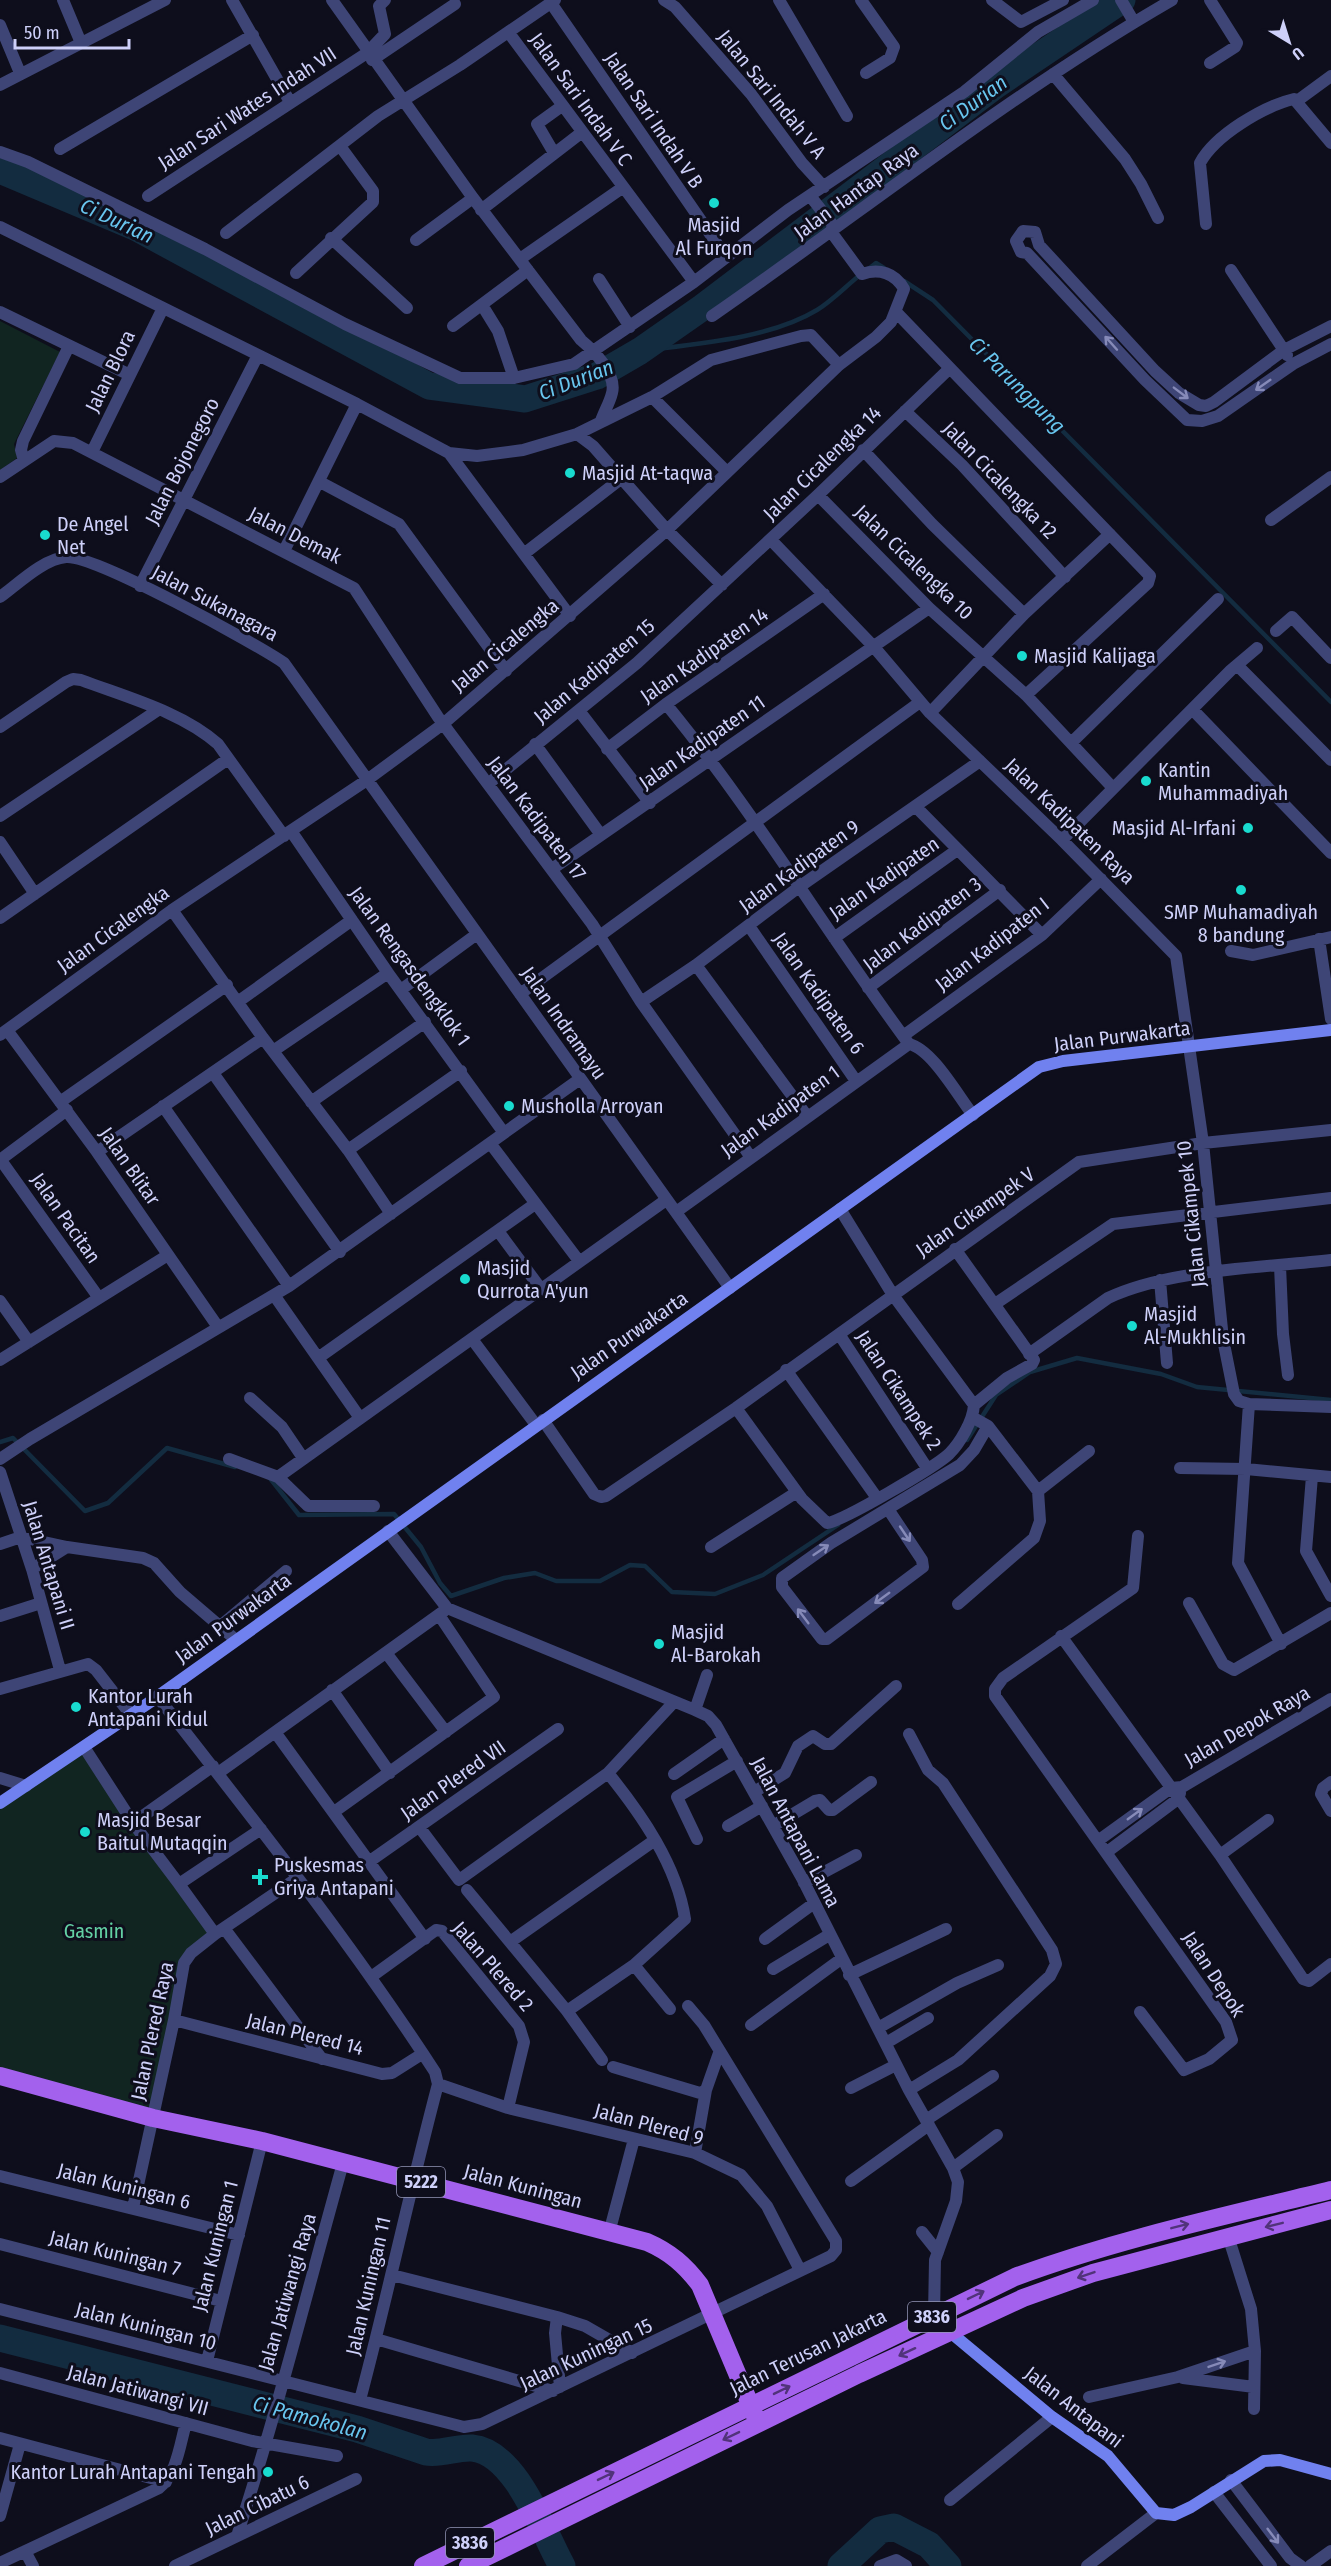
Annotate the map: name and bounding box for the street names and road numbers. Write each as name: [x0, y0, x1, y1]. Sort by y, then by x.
street label: Jalan Sari Indah V A: [713, 25, 832, 164]
street label: Jalan Sari Indah V C: [525, 28, 637, 170]
street label: Jalan Sari Wates Indah VII: [153, 41, 341, 175]
street label: Jalan Sari Indah V B: [600, 47, 708, 193]
street label: Jalan Hantap Raya: [789, 138, 923, 244]
street label: Jalan Blora: [80, 326, 140, 416]
street label: Jalan Bojonegoro: [140, 394, 224, 528]
street label: Jalan Cicalengka 14: [758, 401, 886, 525]
street label: Jalan Cicalengka 12: [938, 416, 1062, 544]
street label: Jalan Cicalengka 10: [850, 499, 978, 625]
street label: Jalan Demak: [244, 501, 346, 569]
street label: Jalan Sukanagara: [148, 560, 282, 646]
street label: Jalan Cicalengka: [447, 593, 563, 697]
street label: Jalan Kadipaten 14: [636, 602, 773, 708]
street label: Jalan Kadipaten 15: [529, 614, 659, 728]
street label: Jalan Kadipaten 11: [634, 690, 770, 794]
street label: Jalan Kadipaten 17: [483, 751, 591, 885]
street label: Jalan Kadipaten Raya: [1000, 753, 1140, 889]
street label: Jalan Kadipaten 9: [734, 814, 864, 918]
street label: Jalan Kadipaten: [825, 831, 943, 925]
street label: Jalan Kadipaten 3: [858, 872, 986, 976]
street label: Jalan Cicalengka: [52, 880, 174, 978]
street label: Jalan Rengasdengklok 1: [344, 882, 476, 1050]
street label: Jalan Kadipaten I: [930, 892, 1054, 996]
street label: Jalan Kadipaten 6: [768, 928, 870, 1058]
street label: Jalan Indramayu: [516, 962, 612, 1084]
street label: Jalan Purwakarta: [1052, 1016, 1192, 1056]
street label: Jalan Kadipaten 1: [716, 1060, 844, 1162]
street label: Jalan Blitar: [94, 1122, 166, 1210]
street label: Jalan Cikampek 10: [1171, 1139, 1211, 1289]
street label: Jalan Cikampek V: [911, 1162, 1040, 1262]
street label: Jalan Pacitan: [26, 1168, 106, 1268]
street label: Jalan Purwakarta: [566, 1286, 692, 1384]
street label: Jalan Cikampek 2: [851, 1326, 947, 1455]
street label: Jalan Antapani II: [18, 1498, 80, 1632]
street label: Jalan Purwakarta: [170, 1568, 296, 1668]
street label: Jalan Depok Raya: [1180, 1680, 1314, 1772]
street label: Jalan Plered VII: [396, 1735, 510, 1825]
street label: Jalan Antapani Lama: [746, 1753, 846, 1911]
street label: Jalan Plered 2: [447, 1916, 539, 2016]
street label: Jalan Depok: [1177, 1927, 1251, 2022]
street label: Jalan Plered Raya: [126, 1960, 178, 2102]
street label: Jalan Plered 14: [244, 2008, 366, 2060]
street label: Jalan Plered 9: [592, 2098, 706, 2150]
street label: Jalan Kuningan 6: [55, 2158, 193, 2214]
street label: Jalan Kuningan: [461, 2159, 585, 2213]
road number: 5222: [397, 2167, 445, 2197]
street label: Jalan Kuningan 1: [187, 2178, 243, 2314]
street label: Jalan Jatiwangi Raya: [253, 2210, 321, 2374]
street label: Jalan Kuningan 11: [340, 2214, 396, 2358]
street label: Jalan Kuningan 7: [47, 2225, 183, 2281]
street label: Jalan Kuningan 10: [73, 2297, 219, 2355]
road number: 3836: [908, 2302, 956, 2332]
street label: Jalan Terusan Jakarta: [726, 2304, 890, 2400]
street label: Jalan Kuningan 15: [516, 2313, 656, 2395]
street label: Jalan Jatiwangi VII: [65, 2360, 211, 2420]
street label: Jalan Antapani: [1020, 2361, 1128, 2453]
street label: Jalan Cibatu 6: [201, 2470, 313, 2540]
road number: 3836: [446, 2528, 494, 2558]

